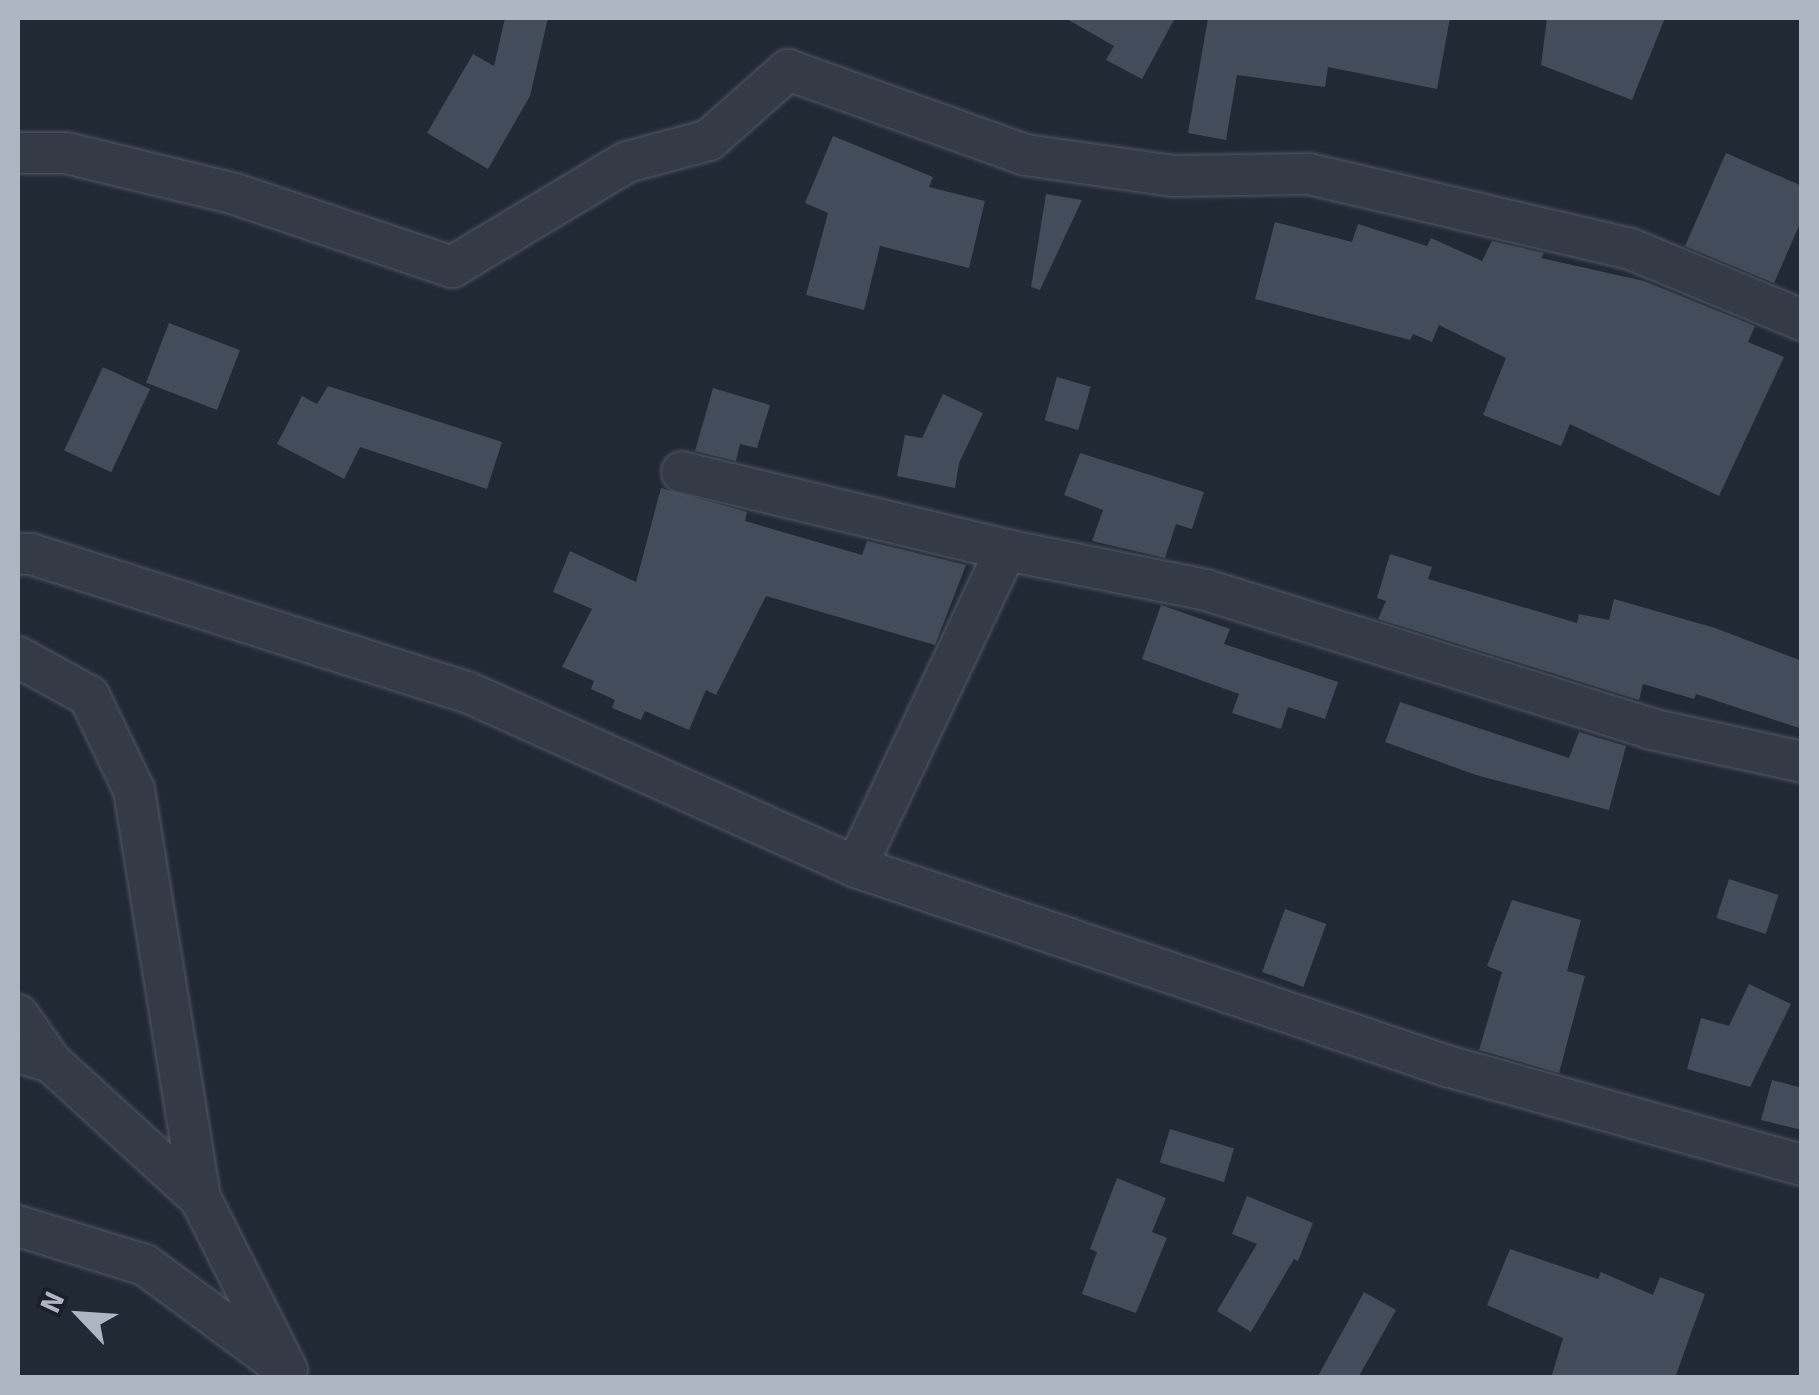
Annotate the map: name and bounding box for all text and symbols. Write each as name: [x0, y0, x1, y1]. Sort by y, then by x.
north arrow: [30, 1265, 130, 1365]
text: N: [33, 1286, 72, 1318]

